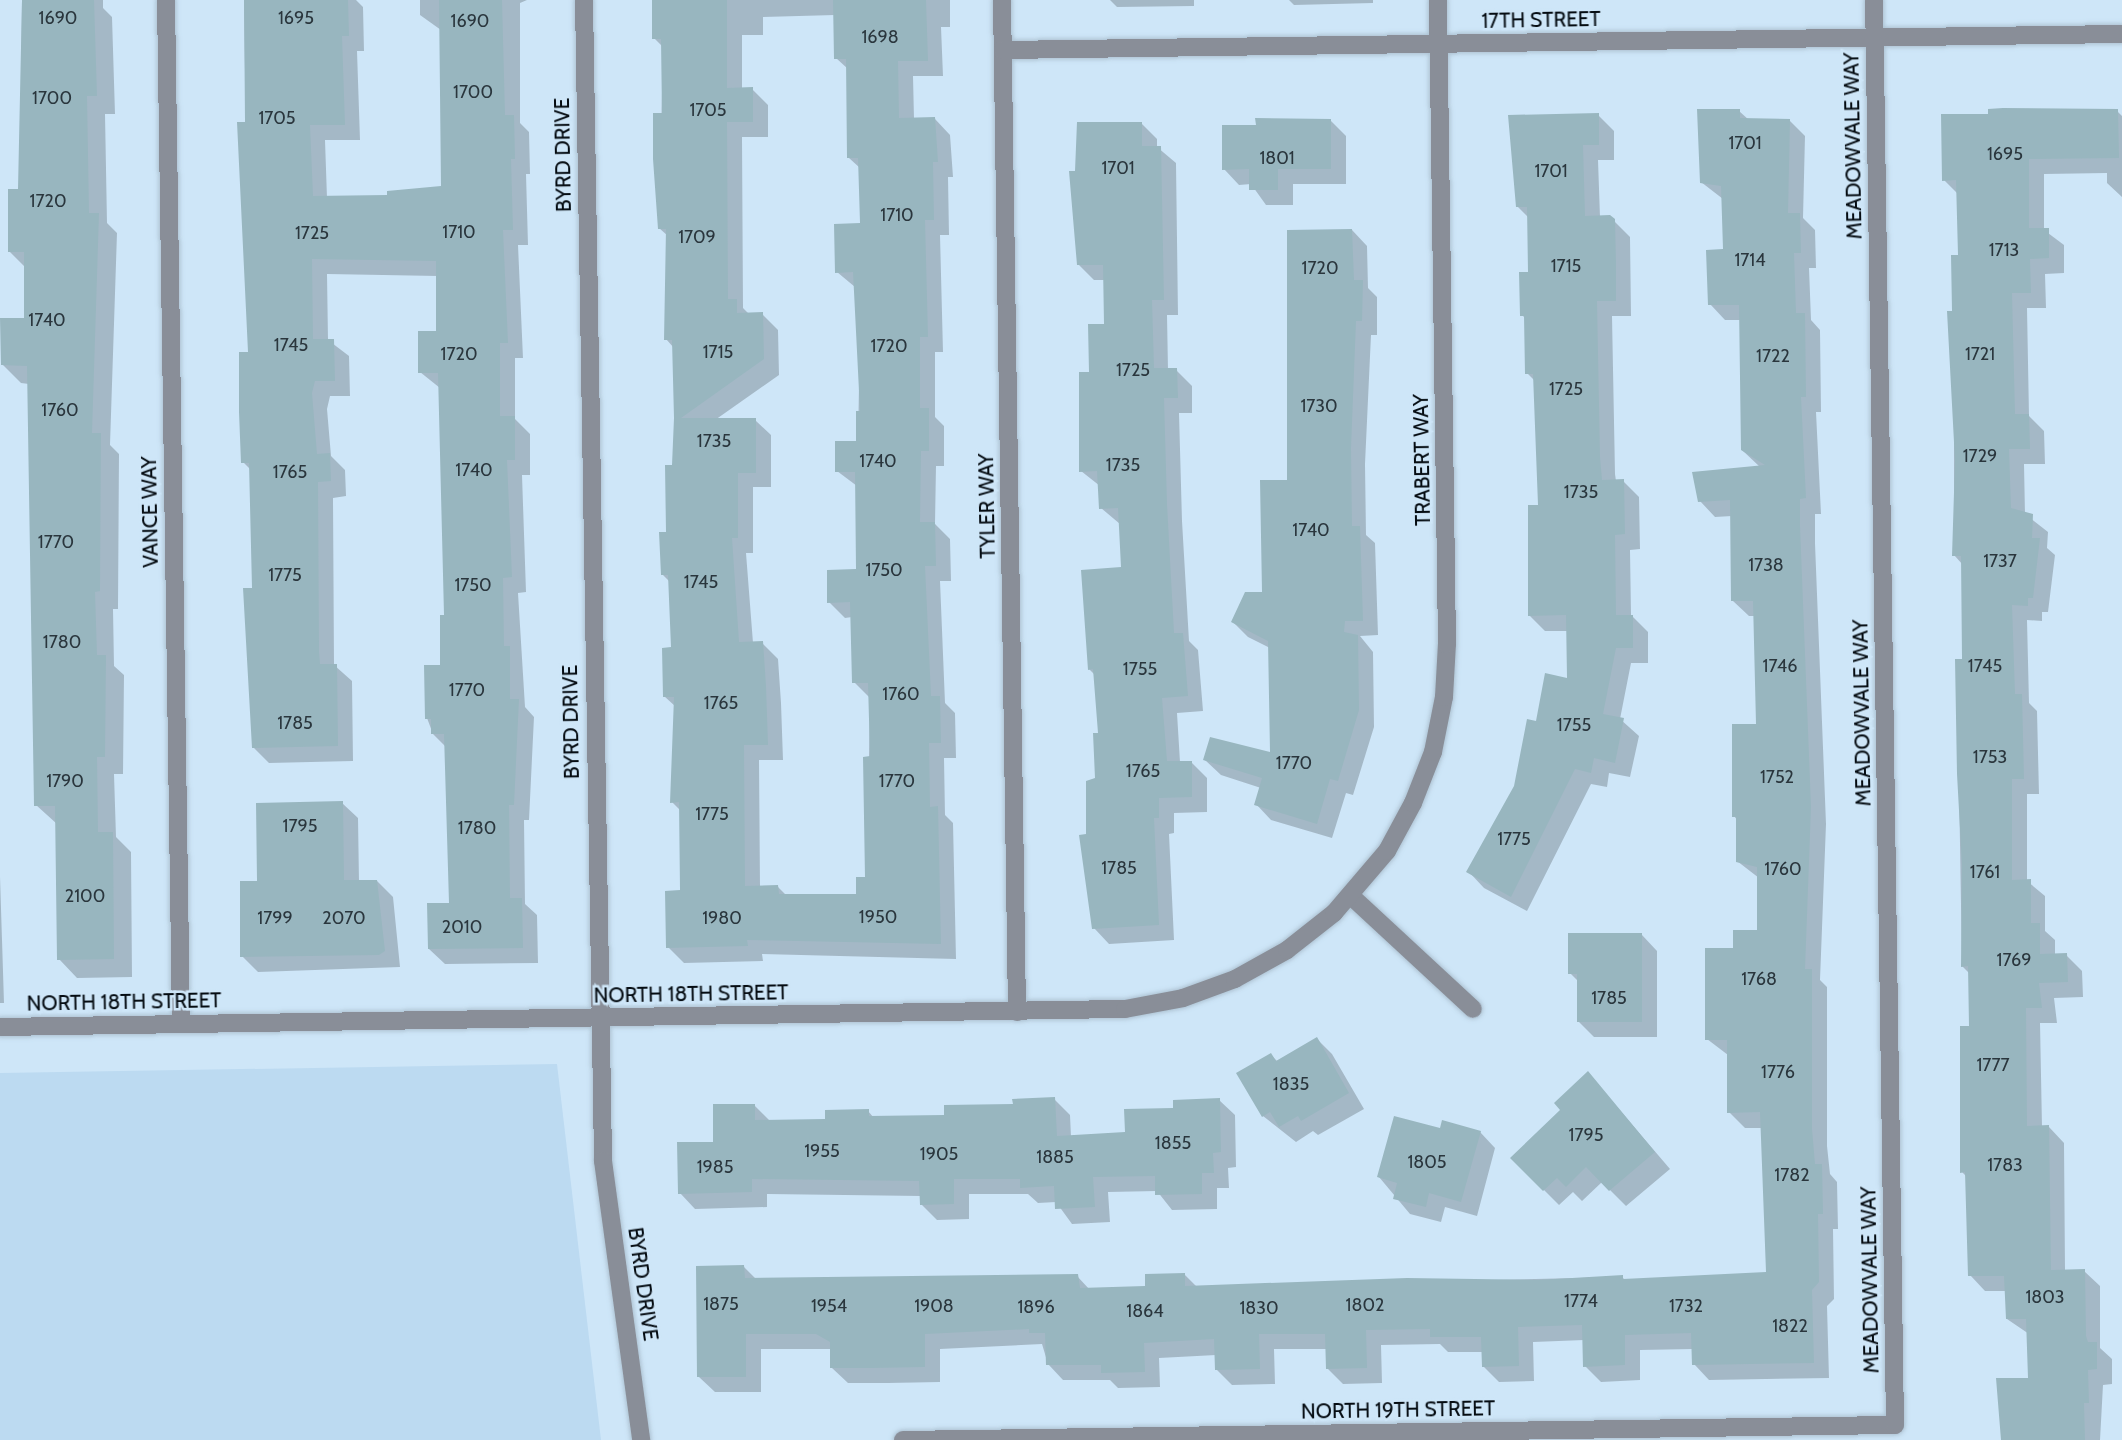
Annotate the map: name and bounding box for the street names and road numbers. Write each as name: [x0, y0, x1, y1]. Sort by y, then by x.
street label: 17TH STREET: [1481, 6, 1601, 34]
street label: MEADOWVALE WAY: [1839, 52, 1867, 240]
street label: BYRD DRIVE: [549, 98, 577, 212]
street label: TRABERT WAY: [1408, 394, 1436, 526]
street label: TYLER WAY: [973, 453, 1001, 559]
street label: VANCE WAY: [136, 456, 164, 568]
street label: MEADOWVALE WAY: [1848, 619, 1876, 807]
street label: BYRD DRIVE: [557, 665, 585, 779]
street label: NORTH 18TH STREET: [593, 980, 789, 1008]
street label: NORTH 18TH STREET: [26, 988, 222, 1016]
street label: MEADOWVALE WAY: [1856, 1186, 1884, 1374]
street label: BYRD DRIVE: [623, 1226, 663, 1342]
street label: NORTH 19TH STREET: [1301, 1396, 1495, 1424]

